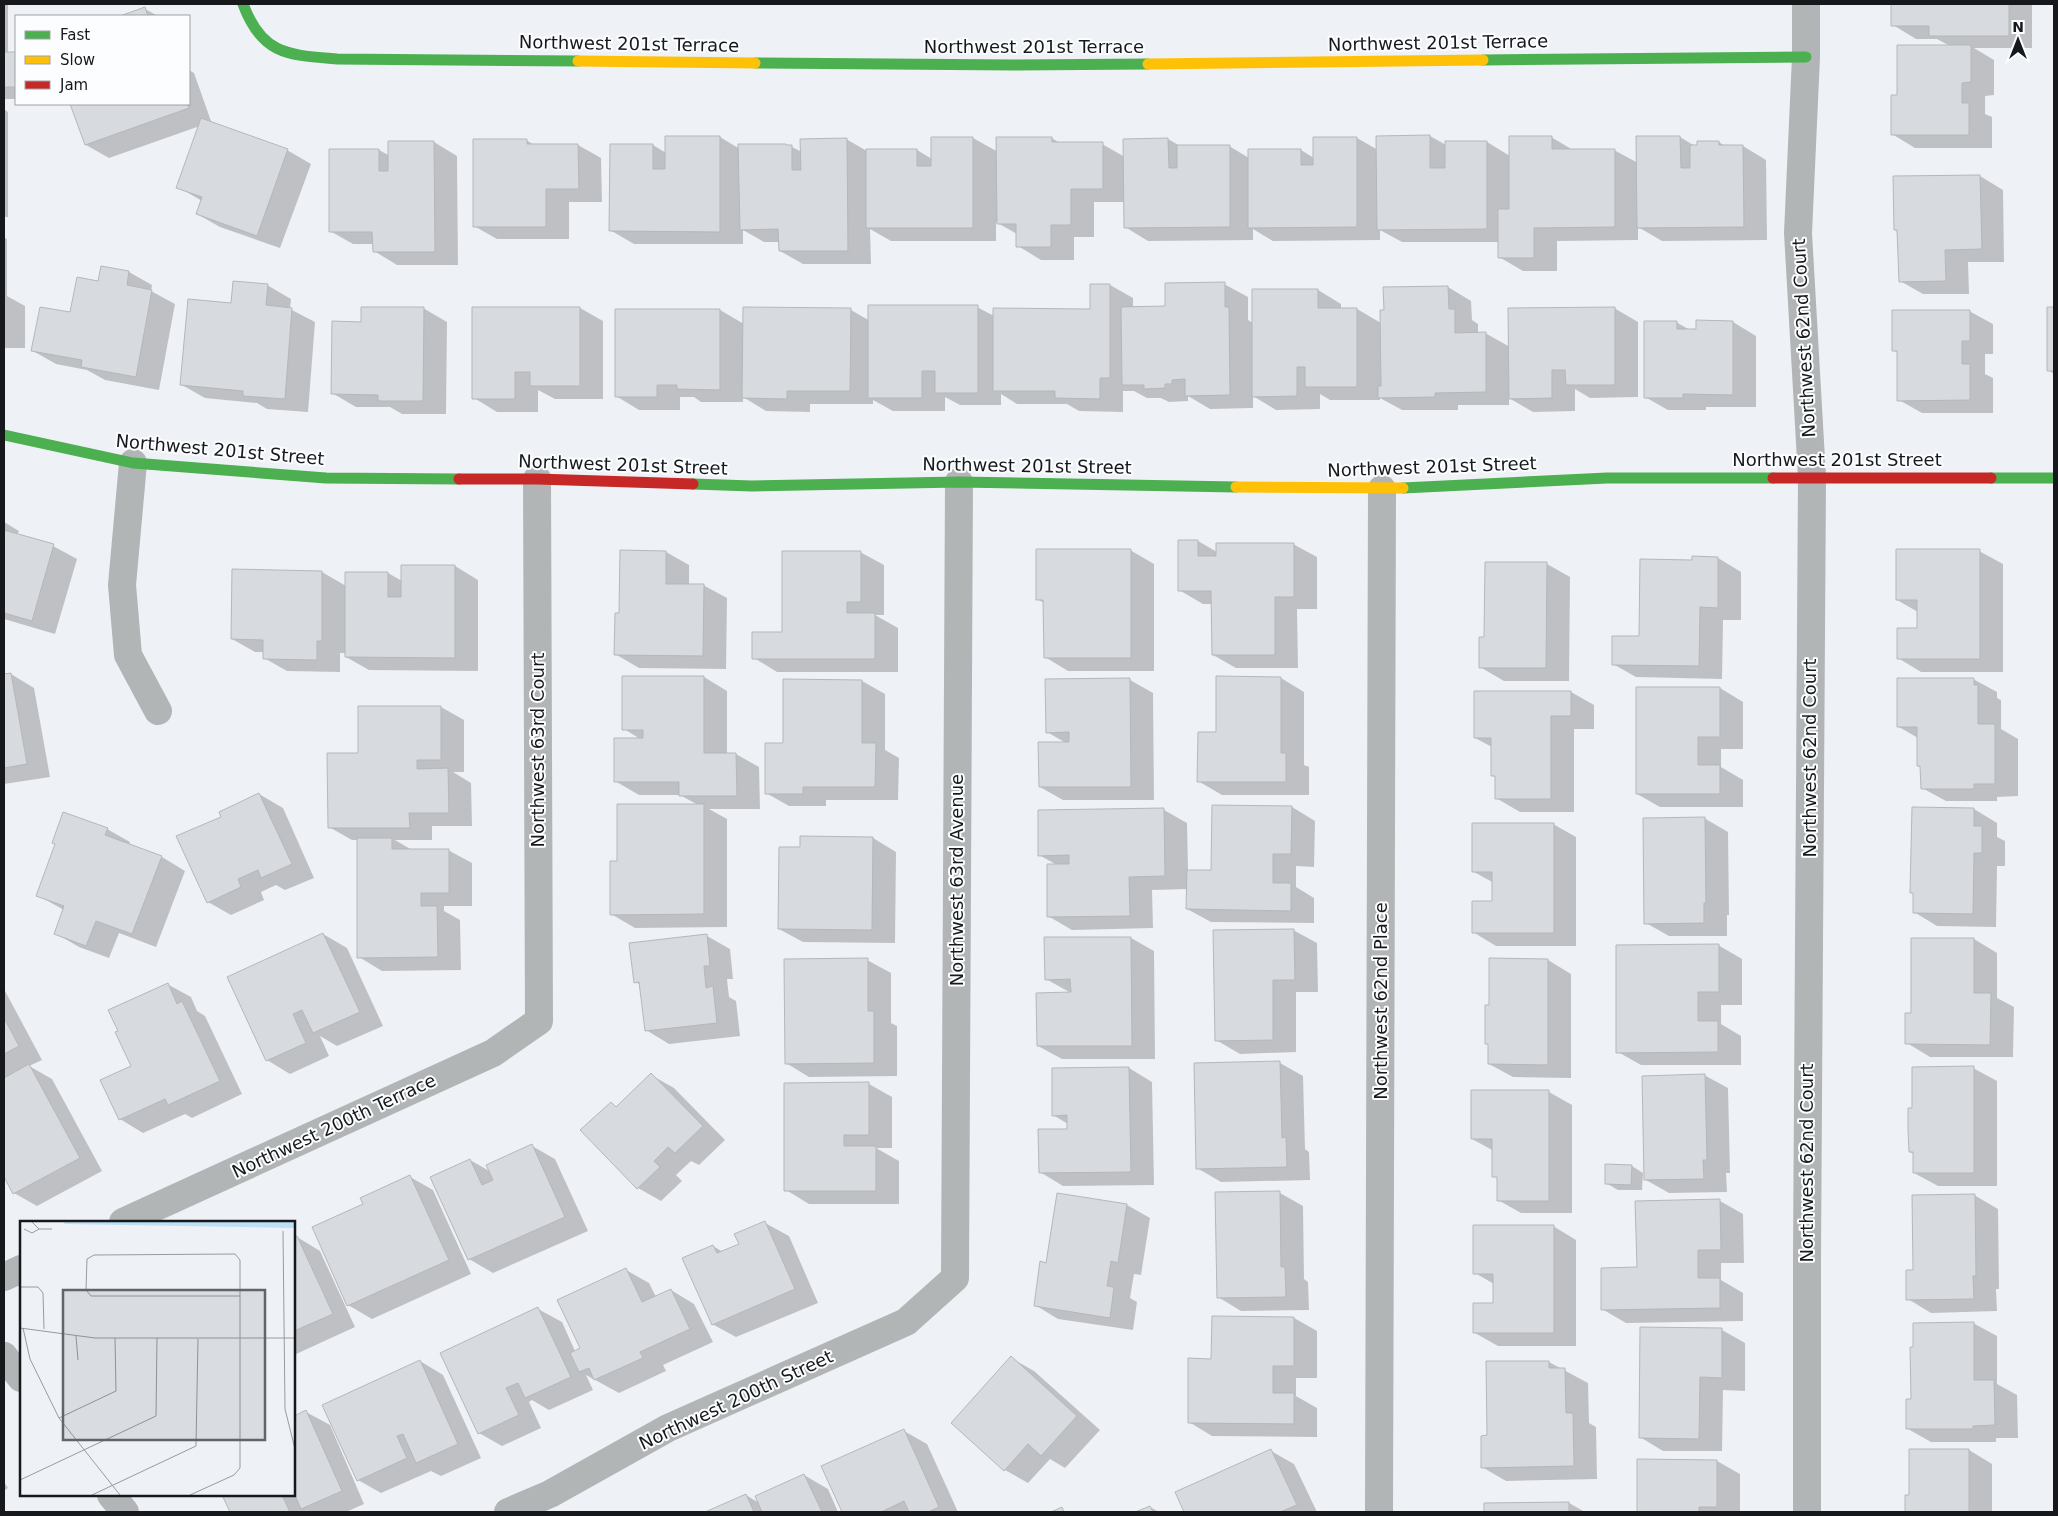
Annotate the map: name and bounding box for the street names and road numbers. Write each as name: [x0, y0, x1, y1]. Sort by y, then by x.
street label: Northwest 201st Terrace: [1328, 30, 1548, 55]
street label: Northwest 201st Terrace: [519, 31, 739, 56]
street label: Northwest 201st Terrace: [924, 36, 1144, 57]
street label: Northwest 62nd Court: [1788, 238, 1819, 438]
street label: Northwest 201st Street: [115, 430, 325, 469]
street label: Northwest 201st Street: [1732, 449, 1942, 470]
street label: Northwest 201st Street: [518, 450, 728, 479]
street label: Northwest 201st Street: [1327, 452, 1537, 481]
street label: Northwest 201st Street: [922, 453, 1132, 478]
street label: Northwest 63rd Court: [527, 653, 548, 847]
street label: Northwest 62nd Court: [1799, 658, 1820, 858]
street label: Northwest 63rd Avenue: [946, 774, 967, 986]
street label: Northwest 62nd Place: [1370, 902, 1391, 1100]
street label: Northwest 62nd Court: [1796, 1063, 1817, 1263]
street label: Northwest 200th Terrace: [229, 1069, 439, 1182]
street label: Northwest 200th Street: [635, 1345, 836, 1454]

